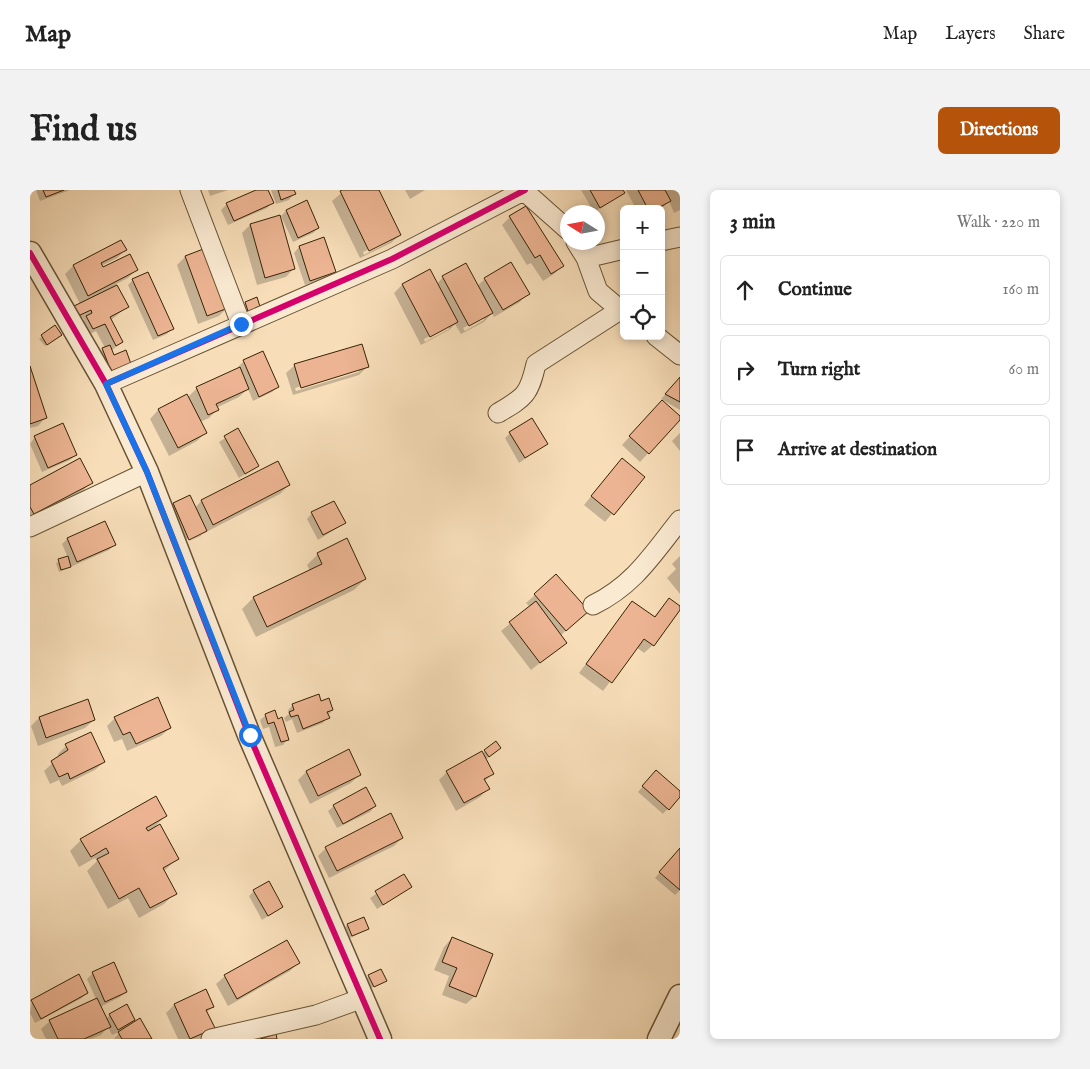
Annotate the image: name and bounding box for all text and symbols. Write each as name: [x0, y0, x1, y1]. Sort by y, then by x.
text: Map: [25, 19, 71, 50]
text: Map: [883, 23, 917, 46]
text: Layers: [945, 23, 996, 46]
text: Share: [1024, 23, 1065, 46]
button: Directions: [938, 107, 1060, 154]
text: Find us: [30, 108, 137, 153]
north arrow: [560, 205, 605, 250]
map controls: [620, 205, 665, 340]
button: +: [620, 205, 665, 250]
text: 3 min: [730, 209, 775, 236]
text: Walk · 220 m: [957, 213, 1040, 233]
button: −: [620, 250, 665, 295]
icon: ahead: [731, 276, 759, 304]
text: Continue: [778, 278, 852, 302]
text: 160 m: [1003, 280, 1039, 300]
button: locate: [620, 295, 665, 340]
route end: [230, 313, 253, 336]
icon: right: [731, 356, 759, 384]
text: Turn right: [778, 358, 860, 382]
text: 60 m: [1009, 360, 1039, 380]
icon: arrive: [731, 436, 759, 464]
text: Arrive at destination: [778, 438, 937, 462]
route start: [239, 724, 262, 747]

